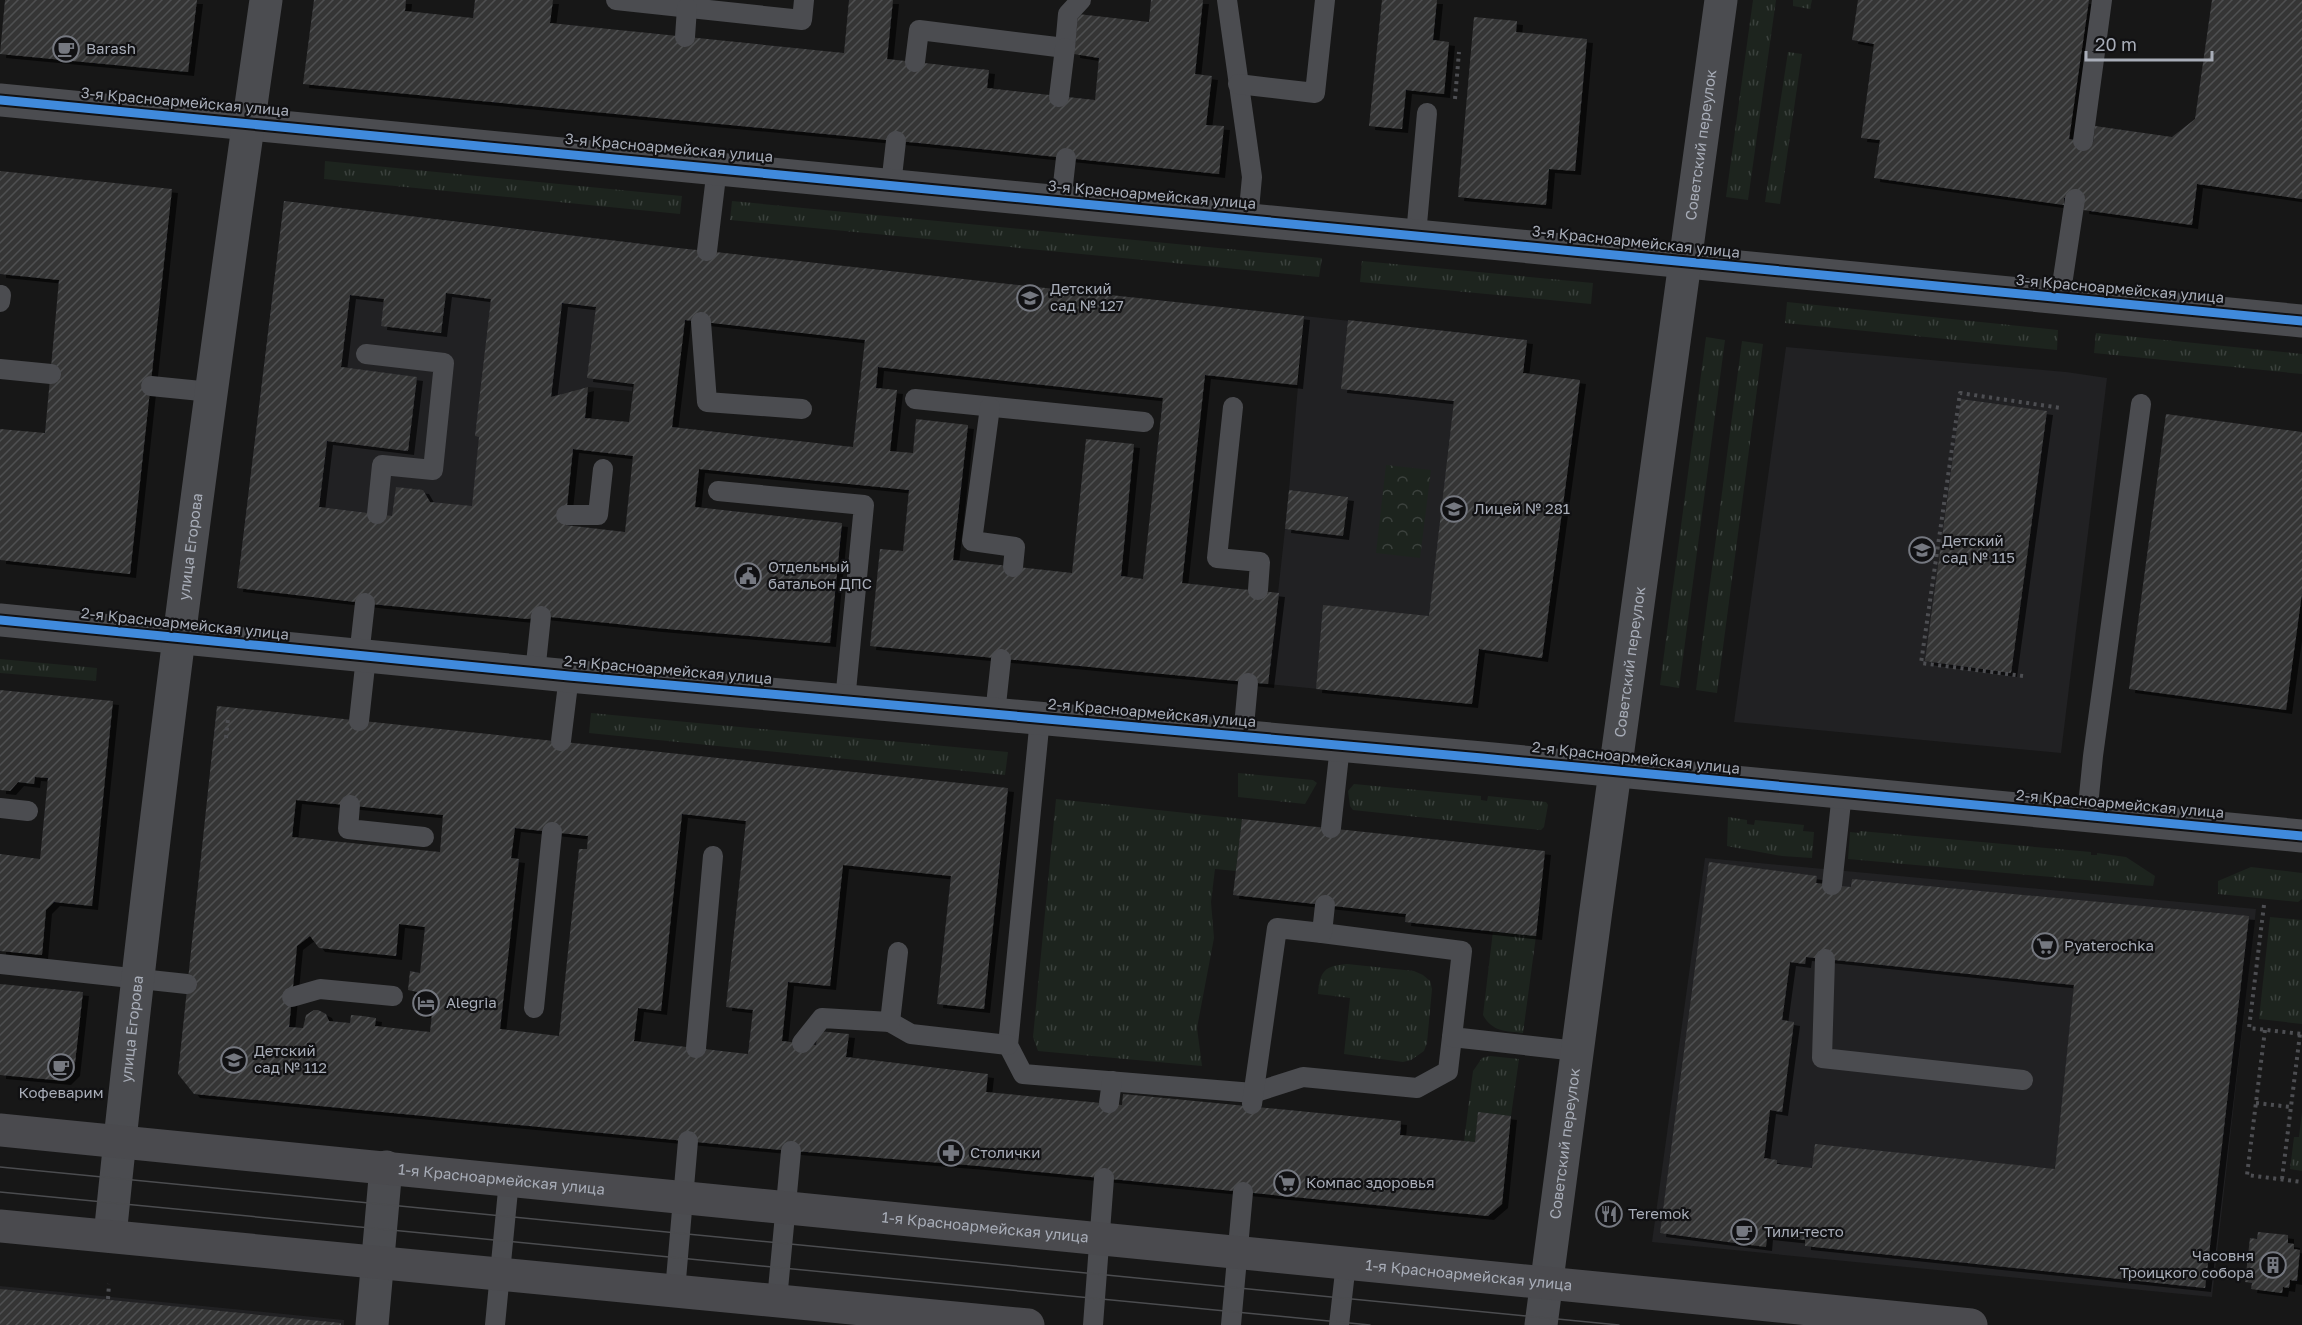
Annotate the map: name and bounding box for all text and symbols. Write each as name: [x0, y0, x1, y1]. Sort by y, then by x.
scale bar: [2086, 24, 2212, 62]
text: 20 m: [2095, 33, 2137, 55]
cafe icon: Barash: [51, 34, 81, 64]
place label: Barash: [86, 39, 136, 57]
street label: Советский переулок: [1681, 68, 1719, 221]
street label: 3-я Красноармейская улица: [80, 83, 290, 119]
street label: 3-я Красноармейская улица: [564, 129, 774, 165]
street label: 3-я Красноармейская улица: [1047, 176, 1257, 212]
street label: 3-я Красноармейская улица: [1531, 221, 1741, 261]
street label: 3-я Красноармейская улица: [2015, 270, 2225, 306]
place label: Детский сад № 127: [1050, 279, 1124, 314]
school or university icon: Детский сад № 127: [1015, 283, 1045, 313]
street label: улица Егорова: [174, 492, 206, 601]
school or university icon: Лицей № 281: [1439, 494, 1469, 524]
place label: Лицей № 281: [1474, 499, 1570, 517]
place label: Детский сад № 115: [1942, 531, 2015, 566]
school or university icon: Детский сад № 115: [1907, 535, 1937, 565]
place label: Отдельный батальон ДПС: [768, 557, 872, 592]
public building icon: Отдельный батальон ДПС: [733, 561, 763, 591]
street label: Советский переулок: [1610, 585, 1648, 738]
street label: 2-я Красноармейская улица: [80, 603, 290, 643]
street label: 2-я Красноармейская улица: [563, 651, 773, 687]
street label: 2-я Красноармейская улица: [1047, 694, 1257, 730]
street label: 2-я Красноармейская улица: [1531, 737, 1741, 777]
street label: 2-я Красноармейская улица: [2015, 785, 2225, 821]
supermarket icon: Pyaterochka: [2030, 931, 2060, 961]
place label: Pyaterochka: [2064, 936, 2154, 954]
street label: улица Егорова: [116, 974, 146, 1084]
hotel icon: Alegria: [411, 988, 441, 1018]
place label: Alegria: [446, 993, 497, 1011]
place label: Детский сад № 112: [254, 1041, 327, 1076]
school or university icon: Детский сад № 112: [219, 1045, 249, 1075]
cafe icon: Кофеварим: [46, 1052, 76, 1082]
street label: Советский переулок: [1545, 1066, 1583, 1220]
place label: Кофеварим: [18, 1083, 104, 1101]
pharmacy icon: Столички: [936, 1138, 966, 1168]
place label: Столички: [970, 1143, 1040, 1161]
street label: 1-я Красноармейская улица: [397, 1159, 606, 1198]
supermarket icon: Компас здоровья: [1272, 1168, 1302, 1198]
place label: Компас здоровья: [1306, 1173, 1434, 1191]
restaurant icon: Teremok: [1594, 1199, 1624, 1229]
place label: Teremok: [1628, 1204, 1690, 1222]
street label: 1-я Красноармейская улица: [881, 1207, 1090, 1246]
cafe icon: Тили-тесто: [1729, 1217, 1759, 1247]
place label: Тили-тесто: [1764, 1222, 1844, 1240]
place label: Часовня Троицкого собора: [2120, 1246, 2254, 1281]
building icon: Часовня Троицкого собора: [2258, 1250, 2288, 1280]
street label: 1-я Красноармейская улица: [1365, 1255, 1573, 1294]

